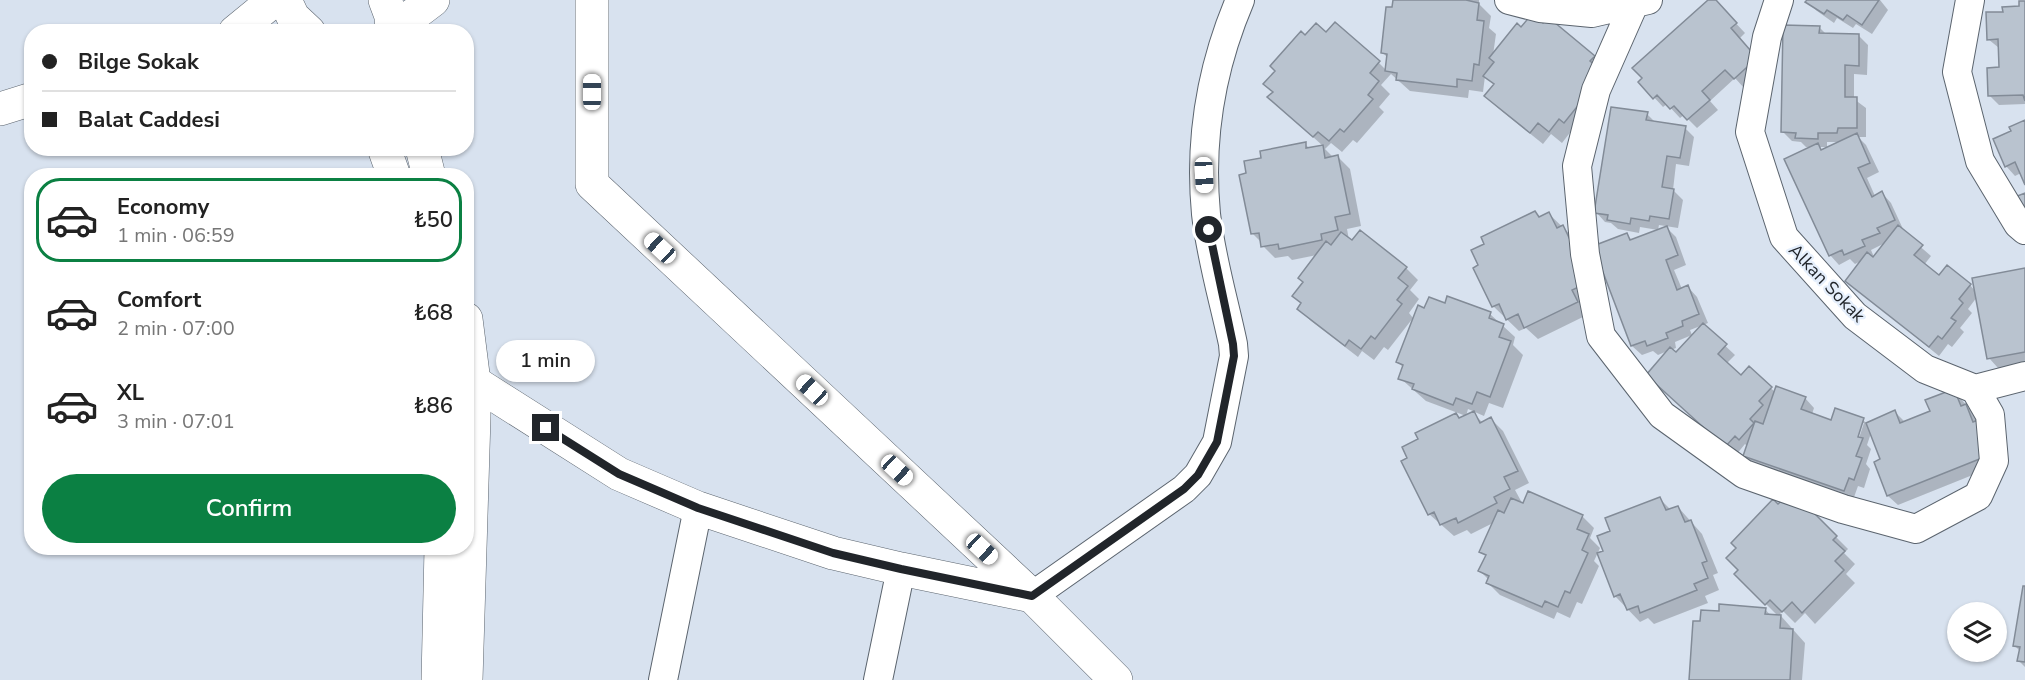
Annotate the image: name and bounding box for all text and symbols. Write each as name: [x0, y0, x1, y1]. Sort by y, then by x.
text: Bilge Sokak: [78, 47, 199, 77]
car: [583, 74, 601, 110]
text: Balat Caddesi: [78, 105, 220, 135]
car: [1194, 157, 1214, 193]
text: Economy: [117, 192, 209, 222]
icon: car: [45, 193, 99, 247]
text: ₺50: [413, 205, 453, 235]
route start: [1195, 216, 1222, 243]
text: 1 min · 06:59: [117, 222, 235, 249]
car: [641, 229, 679, 267]
street label: Alkan Sokak: [1784, 239, 1871, 328]
text: Comfort: [117, 285, 201, 315]
icon: car: [45, 286, 99, 340]
text: ₺68: [413, 298, 453, 328]
text: 2 min · 07:00: [117, 315, 235, 342]
callout: 1 min: [496, 341, 596, 383]
text: 1 min: [520, 347, 571, 374]
car: [793, 371, 831, 409]
text: XL: [117, 378, 144, 408]
icon: car: [45, 379, 99, 433]
text: ₺86: [413, 391, 453, 421]
text: 3 min · 07:01: [117, 408, 235, 435]
route end: [532, 414, 559, 441]
car: [878, 451, 916, 489]
button: Confirm: [42, 474, 456, 543]
car: [963, 530, 1001, 568]
map controls: [1947, 602, 2007, 662]
button: layers: [1947, 602, 2007, 662]

